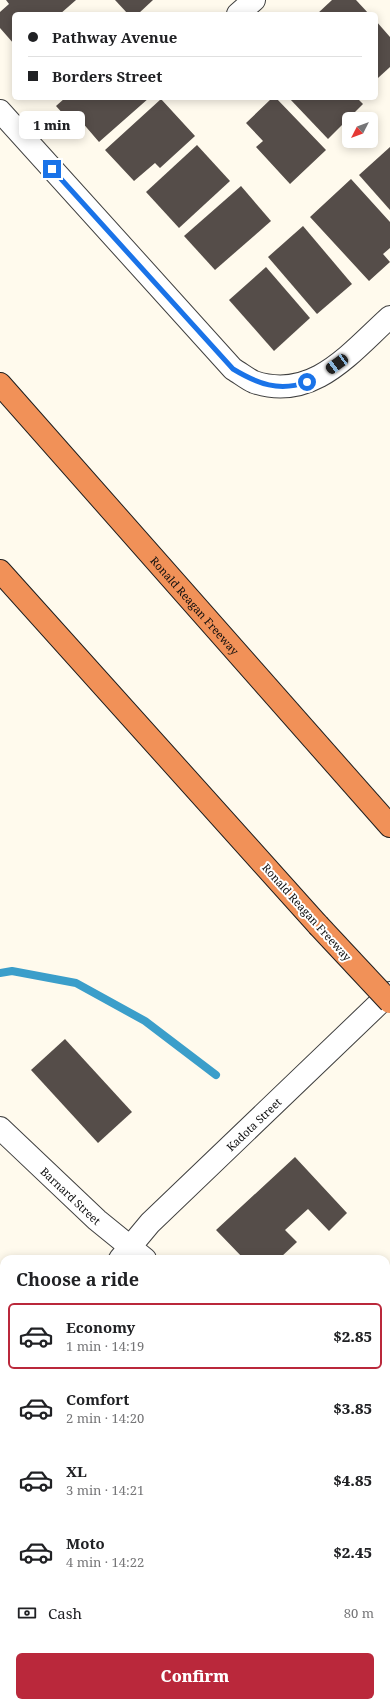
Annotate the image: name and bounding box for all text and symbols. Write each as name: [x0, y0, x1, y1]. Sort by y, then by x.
text: Pathway Avenue: [52, 27, 177, 47]
text: Borders Street: [52, 66, 162, 86]
callout: 1 min: [19, 111, 85, 139]
north arrow: [342, 112, 378, 148]
map controls: [342, 112, 378, 148]
text: 1 min: [33, 116, 71, 134]
route end: [43, 160, 61, 178]
car: [324, 352, 350, 376]
route start: [298, 373, 316, 391]
street label: Ronald Reagan Freeway: [148, 553, 243, 658]
street label: Ronald Reagan Freeway: [259, 860, 355, 965]
street label: Kadota Street: [223, 1094, 284, 1154]
street label: Barnard Street: [38, 1163, 104, 1228]
text: Choose a ride: [16, 1267, 139, 1291]
text: Economy: [66, 1317, 135, 1337]
icon: car: [18, 1318, 54, 1354]
text: $2.85: [333, 1326, 372, 1346]
text: 1 min · 14:19: [66, 1337, 144, 1355]
text: Comfort: [66, 1389, 129, 1409]
icon: car: [18, 1390, 54, 1426]
text: $3.85: [333, 1398, 372, 1418]
text: 2 min · 14:20: [66, 1409, 144, 1427]
text: XL: [66, 1461, 87, 1481]
icon: car: [18, 1462, 54, 1498]
text: $4.85: [333, 1470, 372, 1490]
text: 3 min · 14:21: [66, 1481, 144, 1499]
text: Moto: [66, 1533, 105, 1553]
icon: car: [18, 1534, 54, 1570]
text: $2.45: [333, 1542, 372, 1562]
text: 4 min · 14:22: [66, 1553, 144, 1571]
icon: cash: [16, 1602, 38, 1624]
text: Cash: [48, 1603, 82, 1623]
text: 80 m: [344, 1604, 374, 1622]
button: Confirm: [16, 1653, 374, 1699]

